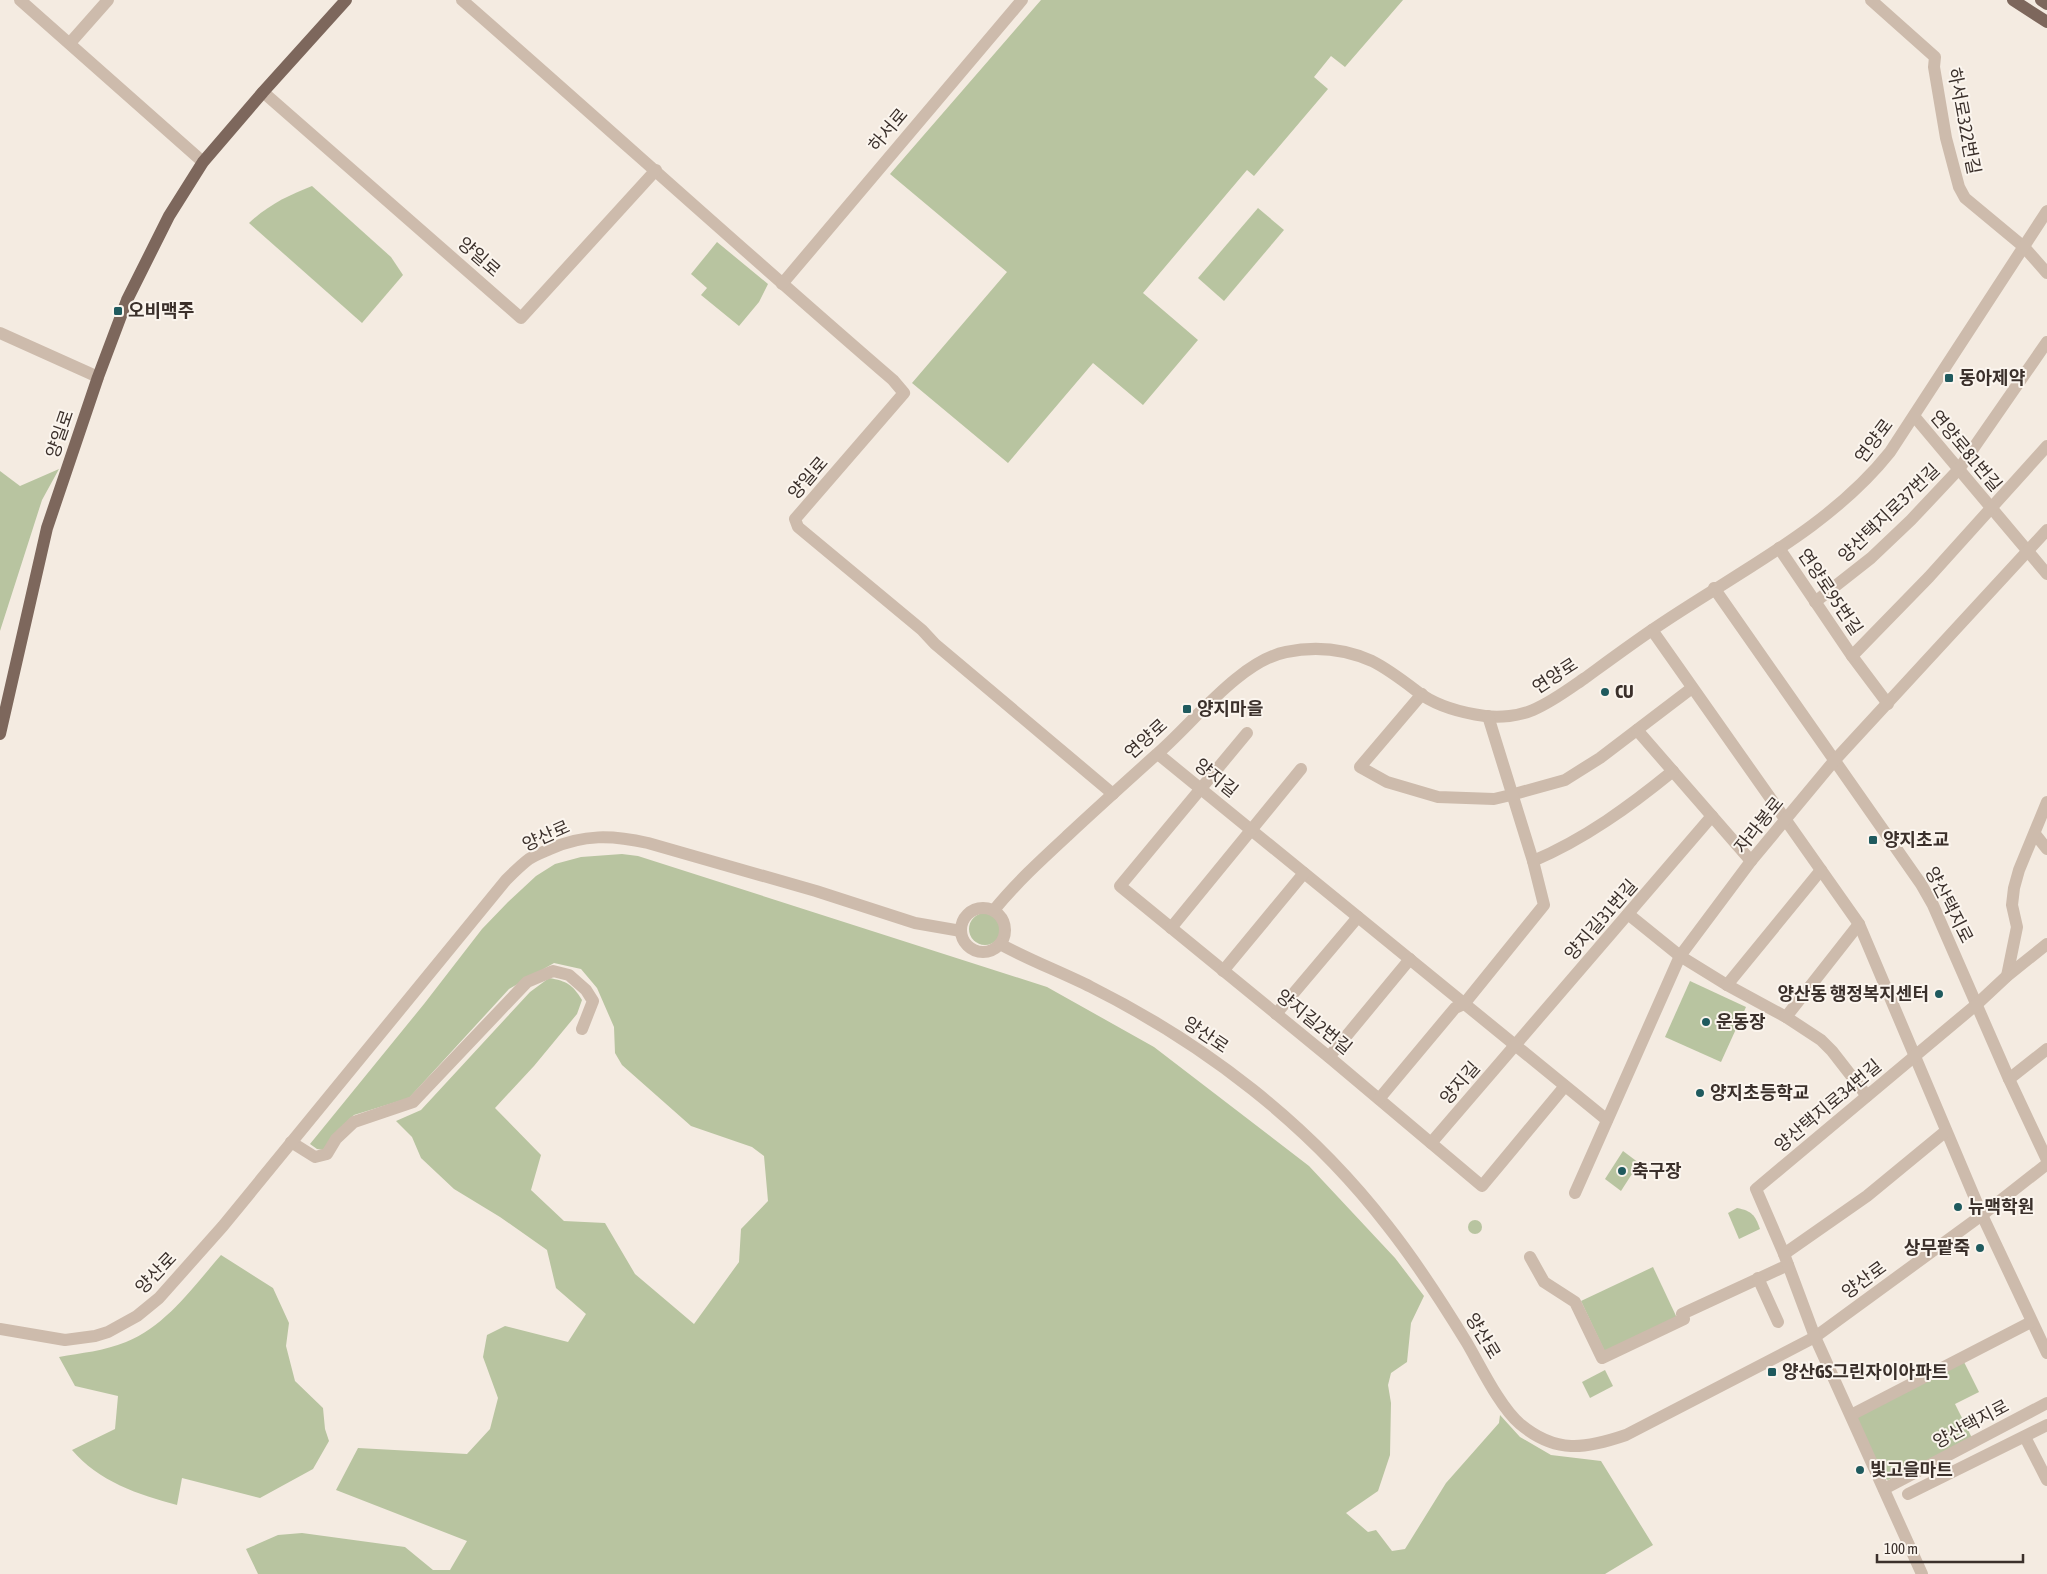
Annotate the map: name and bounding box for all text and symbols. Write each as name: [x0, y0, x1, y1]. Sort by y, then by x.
street label: 하서로322번길: [1944, 66, 1985, 176]
street label: 하서로: [864, 104, 912, 155]
street label: 양일로: [454, 232, 505, 281]
place label: 오비맥주: [128, 300, 194, 321]
marker: 오비맥주: [112, 305, 124, 317]
place label: 동아제약: [1959, 367, 2026, 388]
marker: 동아제약: [1943, 372, 1955, 384]
street label: 연양로81번길: [1926, 406, 2006, 496]
street label: 양일로: [42, 407, 78, 461]
street label: 연양로: [1850, 415, 1897, 467]
street label: 양일로: [783, 452, 832, 503]
street label: 양산택지로37번길: [1834, 459, 1944, 566]
street label: 연양로95번길: [1794, 545, 1867, 639]
street label: 연양로: [1528, 653, 1581, 698]
place label: CU: [1615, 681, 1634, 702]
marker: CU: [1599, 686, 1611, 698]
place label: 양지마을: [1197, 698, 1263, 719]
marker: 양지마을: [1181, 703, 1193, 715]
street label: 연양로: [1120, 714, 1171, 763]
street label: 양지길: [1190, 754, 1242, 801]
street label: 자라봉로: [1730, 792, 1788, 857]
street label: 양산로: [519, 816, 573, 855]
place label: 양지초교: [1883, 829, 1949, 850]
marker: 양지초교: [1867, 834, 1879, 846]
street label: 양산택지로: [1921, 863, 1978, 946]
street label: 양지길31번길: [1560, 875, 1641, 964]
place label: 양산동 행정복지센터: [1777, 983, 1929, 1004]
street label: 양지길2번길: [1272, 985, 1356, 1058]
marker: 양산동 행정복지센터: [1933, 988, 1945, 1000]
place label: 운동장: [1716, 1011, 1766, 1032]
street label: 양산로: [1180, 1012, 1233, 1057]
marker: 운동장: [1700, 1016, 1712, 1028]
street label: 양산택지로34번길: [1770, 1055, 1885, 1156]
street label: 양지길: [1435, 1057, 1484, 1108]
place label: 양지초등학교: [1710, 1082, 1809, 1103]
marker: 양지초등학교: [1694, 1087, 1706, 1099]
place label: 축구장: [1632, 1160, 1682, 1181]
marker: 축구장: [1616, 1165, 1628, 1177]
place label: 뉴맥학원: [1968, 1196, 2034, 1217]
marker: 뉴맥학원: [1952, 1201, 1964, 1213]
place label: 상무팥죽: [1904, 1237, 1970, 1258]
marker: 상무팥죽: [1974, 1242, 1986, 1254]
street label: 양산로: [131, 1247, 180, 1298]
street label: 양산로: [1837, 1256, 1890, 1303]
street label: 양산로: [1462, 1309, 1505, 1362]
place label: 양산GS그린자이아파트: [1782, 1361, 1948, 1382]
marker: 양산GS그린자이아파트: [1766, 1366, 1778, 1378]
street label: 양산택지로: [1929, 1395, 2012, 1452]
place label: 빛고을마트: [1870, 1459, 1953, 1480]
marker: 빛고을마트: [1854, 1464, 1866, 1476]
scale bar: [1877, 1532, 2023, 1564]
text: 100 m: [1884, 1540, 1918, 1557]

